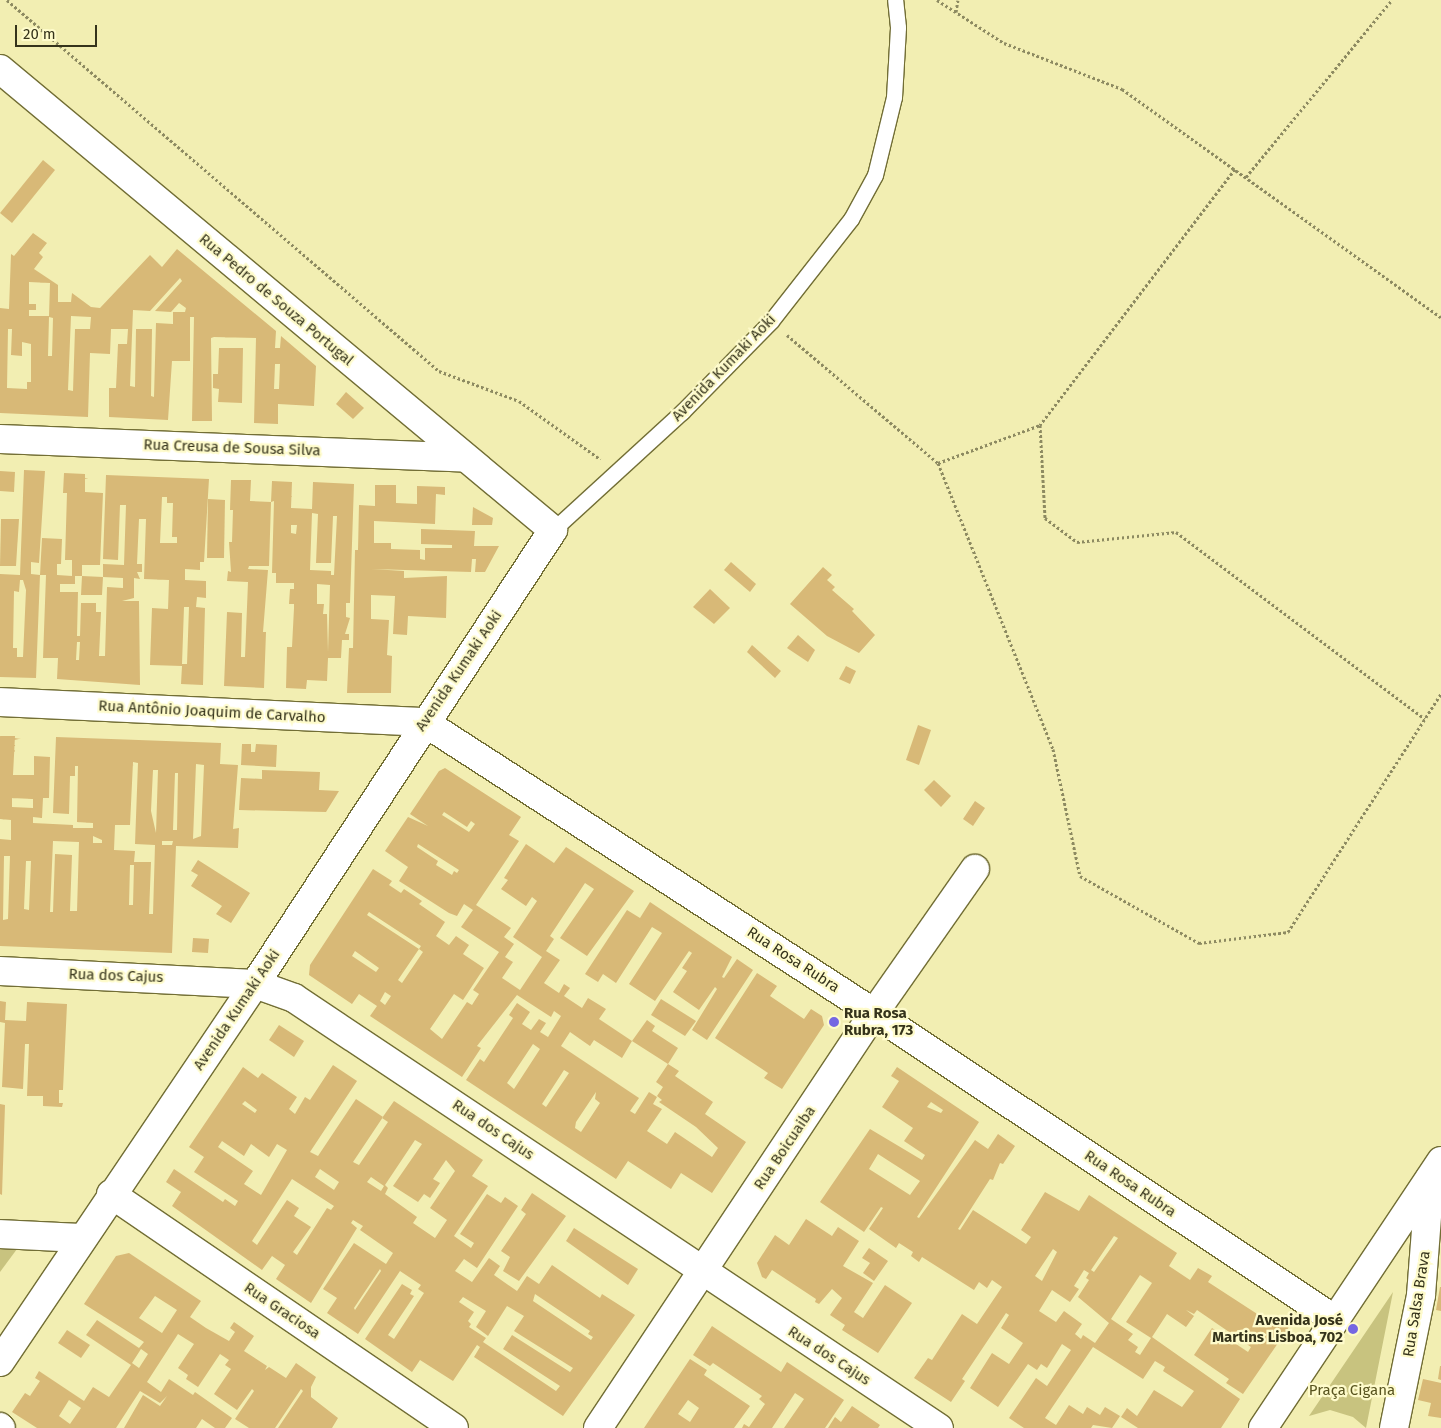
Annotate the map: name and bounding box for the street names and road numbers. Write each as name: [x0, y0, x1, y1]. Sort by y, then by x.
street label: Rua Pedro de Souza Portugal: [195, 230, 357, 370]
street label: Avenida Kumaki Aoki: [668, 311, 780, 425]
street label: Rua Creusa de Sousa Silva: [143, 436, 321, 460]
street label: Avenida Kumaki Aoki: [412, 607, 506, 735]
street label: Rua Antônio Joaquim de Carvalho: [98, 697, 326, 727]
street label: Rua Rosa Rubra: [743, 923, 843, 997]
street label: Avenida Kumaki Aoki: [190, 946, 284, 1074]
street label: Rua dos Cajus: [68, 965, 164, 987]
street label: Rua dos Cajus: [449, 1096, 537, 1164]
street label: Rua Boicuaiba: [750, 1103, 820, 1193]
street label: Rua Rosa Rubra: [1081, 1147, 1179, 1221]
street label: Rua Salsa Brava: [1400, 1250, 1434, 1358]
street label: Rua Graciosa: [240, 1279, 324, 1343]
street label: Rua dos Cajus: [784, 1323, 874, 1389]

